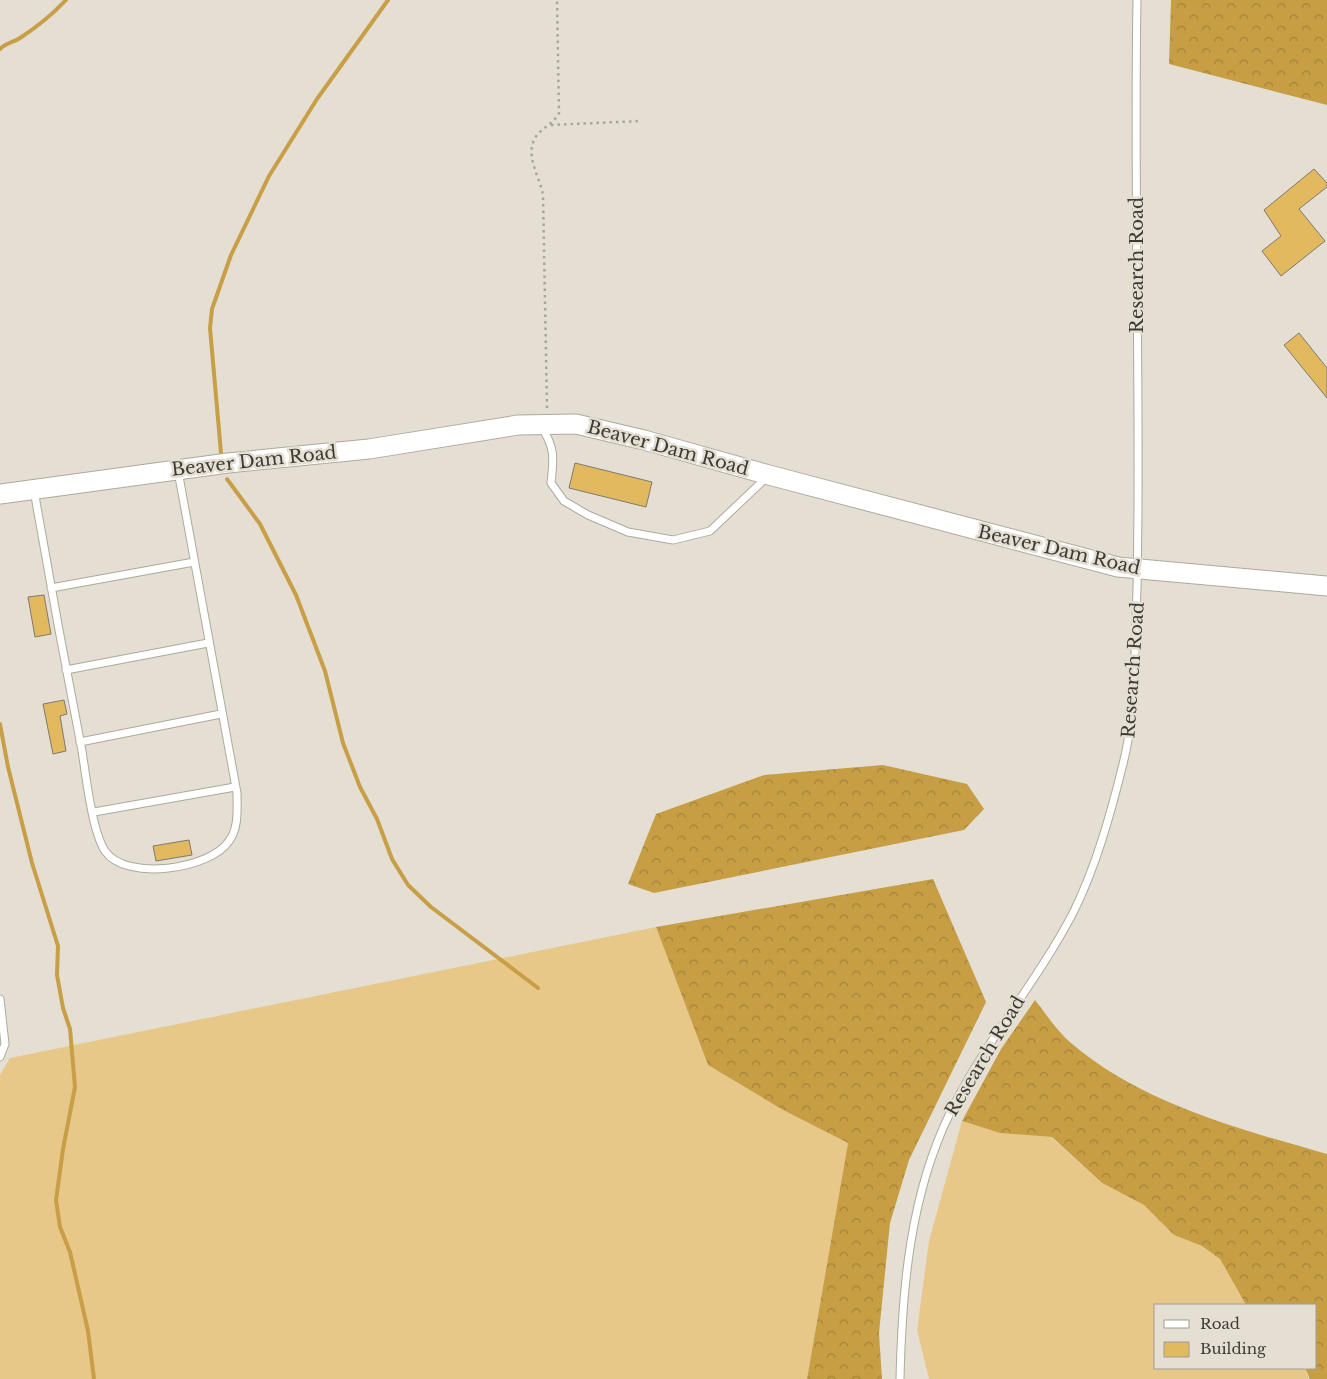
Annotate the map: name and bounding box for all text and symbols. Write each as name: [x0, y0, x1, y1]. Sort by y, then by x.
street label: Research Road: [1126, 197, 1148, 333]
street label: Beaver Dam Road: [585, 416, 751, 480]
street label: Beaver Dam Road: [170, 441, 338, 481]
street label: Beaver Dam Road: [976, 521, 1142, 579]
street label: Research Road: [1117, 601, 1149, 739]
street label: Research Road: [940, 992, 1030, 1120]
legend: [1154, 1304, 1317, 1369]
text: Road: [1200, 1314, 1240, 1333]
text: Building: [1200, 1339, 1267, 1358]

